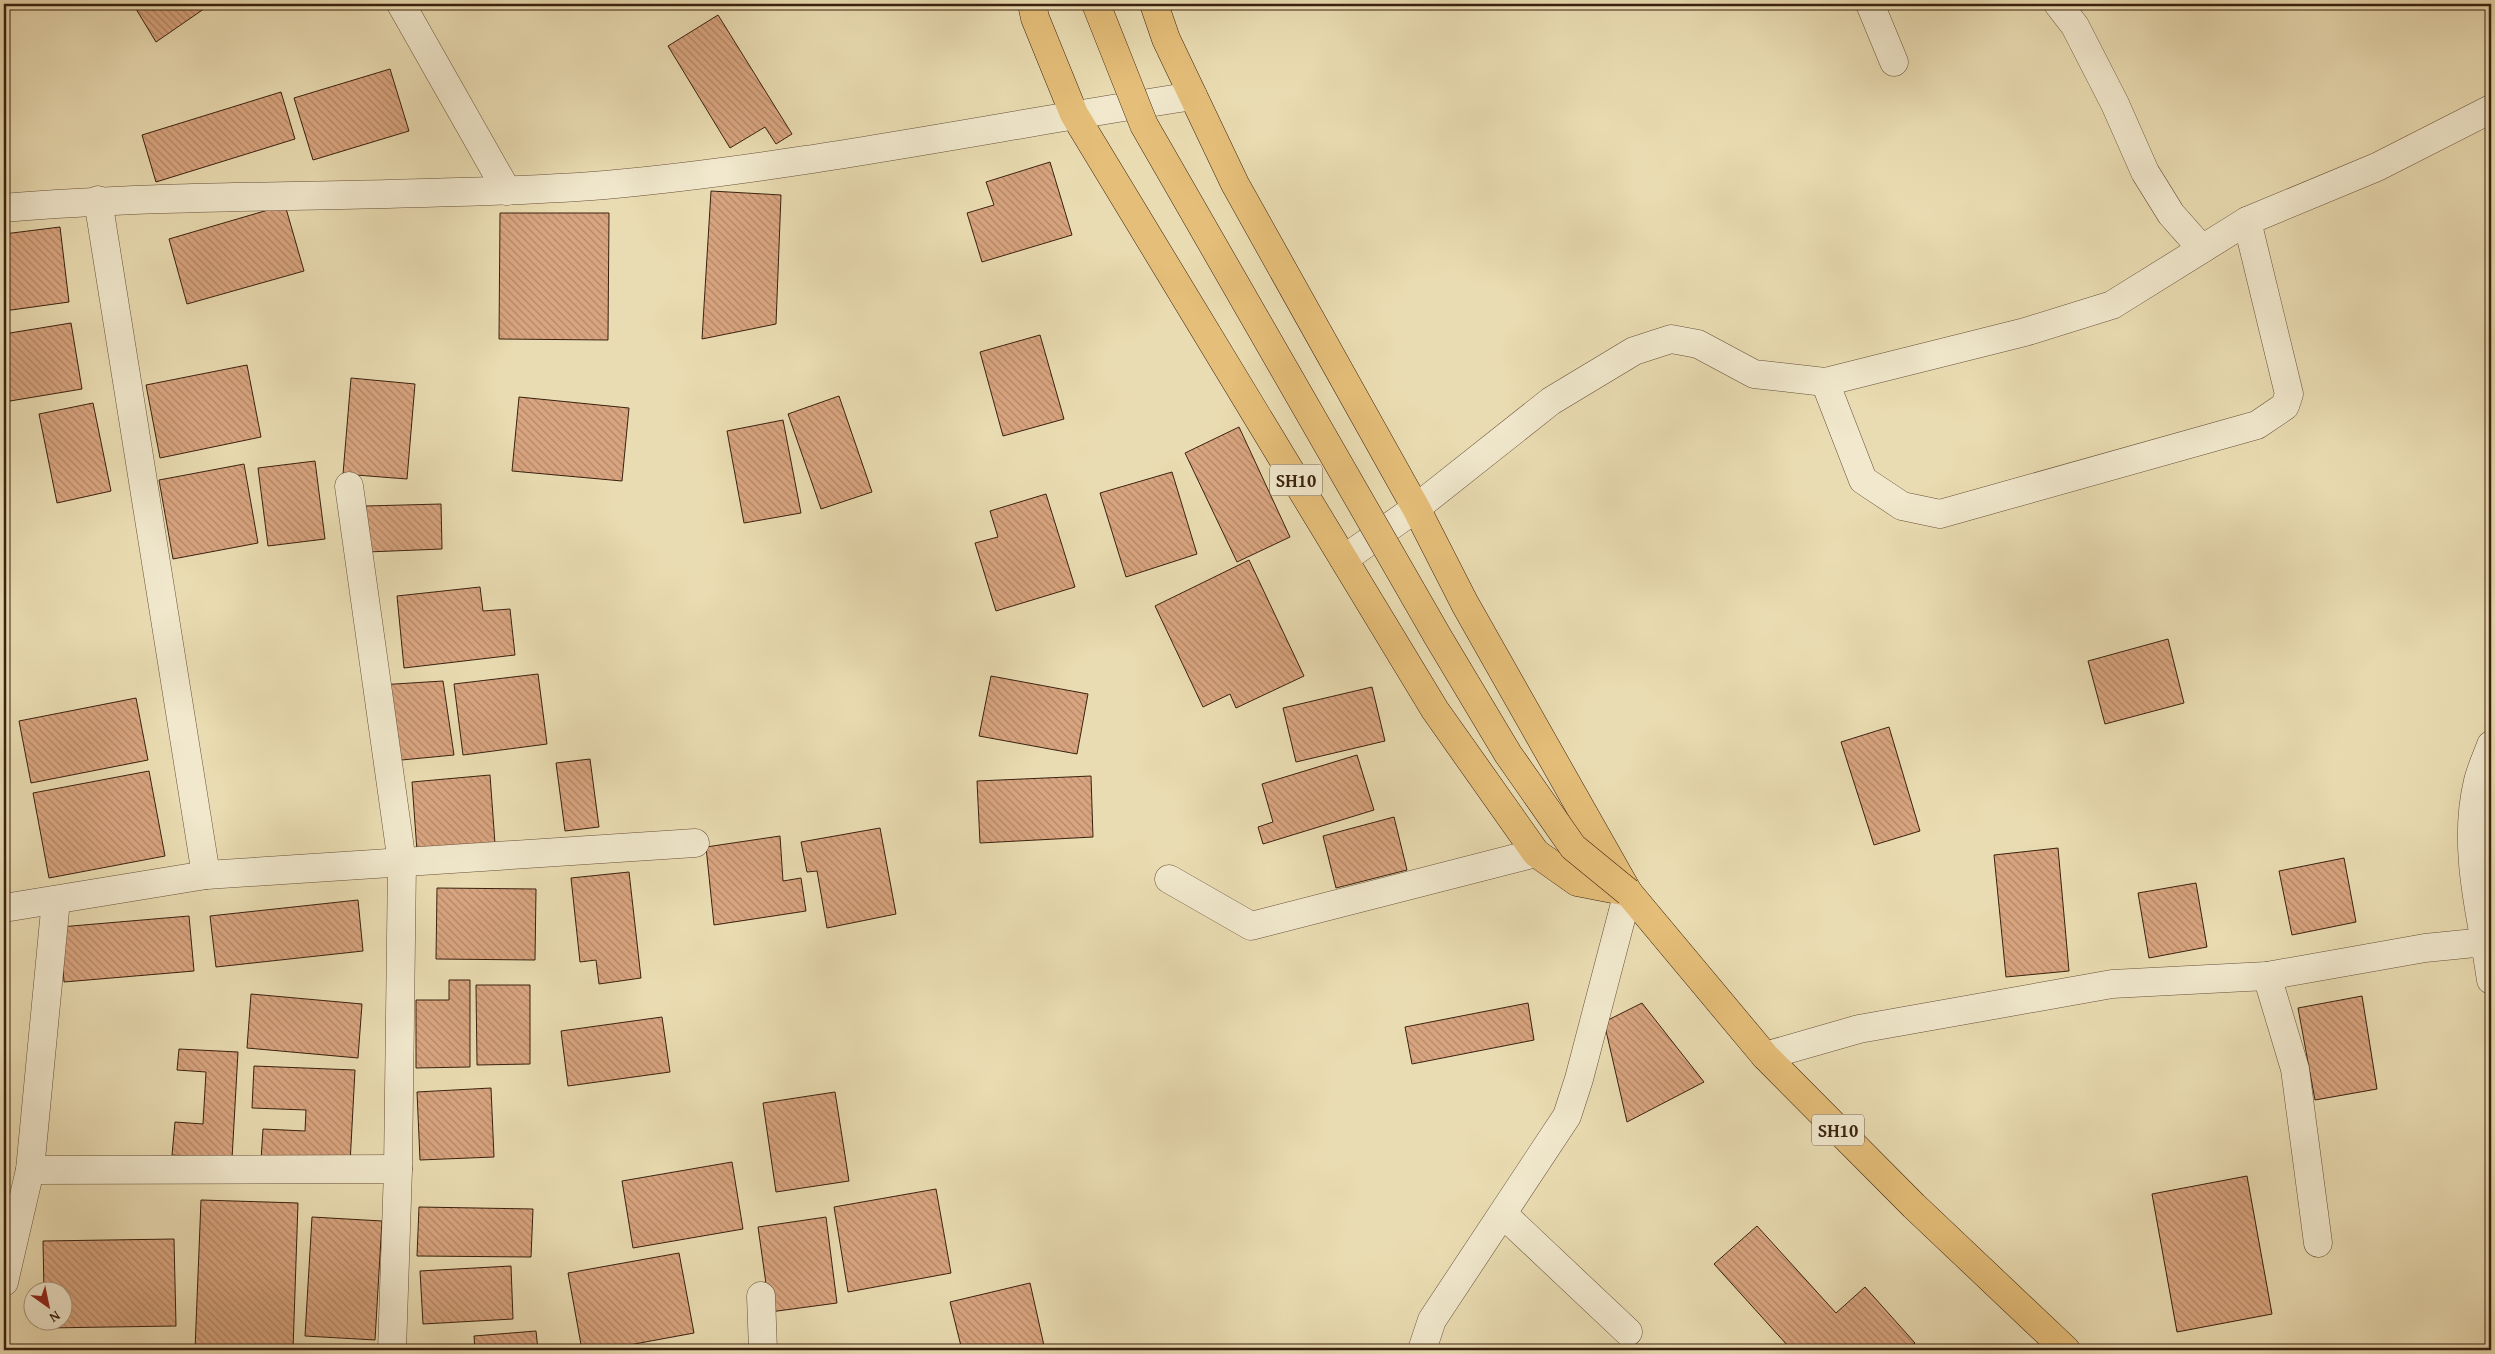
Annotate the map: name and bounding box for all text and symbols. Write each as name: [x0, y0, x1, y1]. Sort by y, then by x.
road number: SH10: [1270, 464, 1322, 496]
road number: SH10: [1812, 1114, 1864, 1146]
north arrow: [22, 1282, 72, 1332]
text: N: [45, 1306, 64, 1328]

